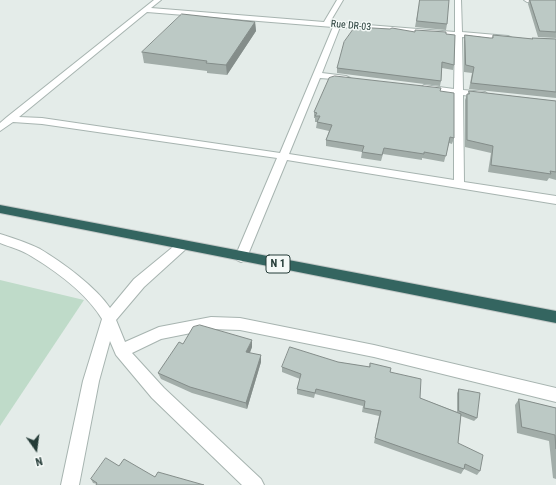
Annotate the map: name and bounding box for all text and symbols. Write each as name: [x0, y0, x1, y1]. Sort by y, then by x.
street label: Rue DR-03: [330, 18, 372, 34]
road number: N 1: [266, 255, 290, 273]
north arrow: [16, 429, 56, 469]
text: N: [34, 454, 44, 468]

